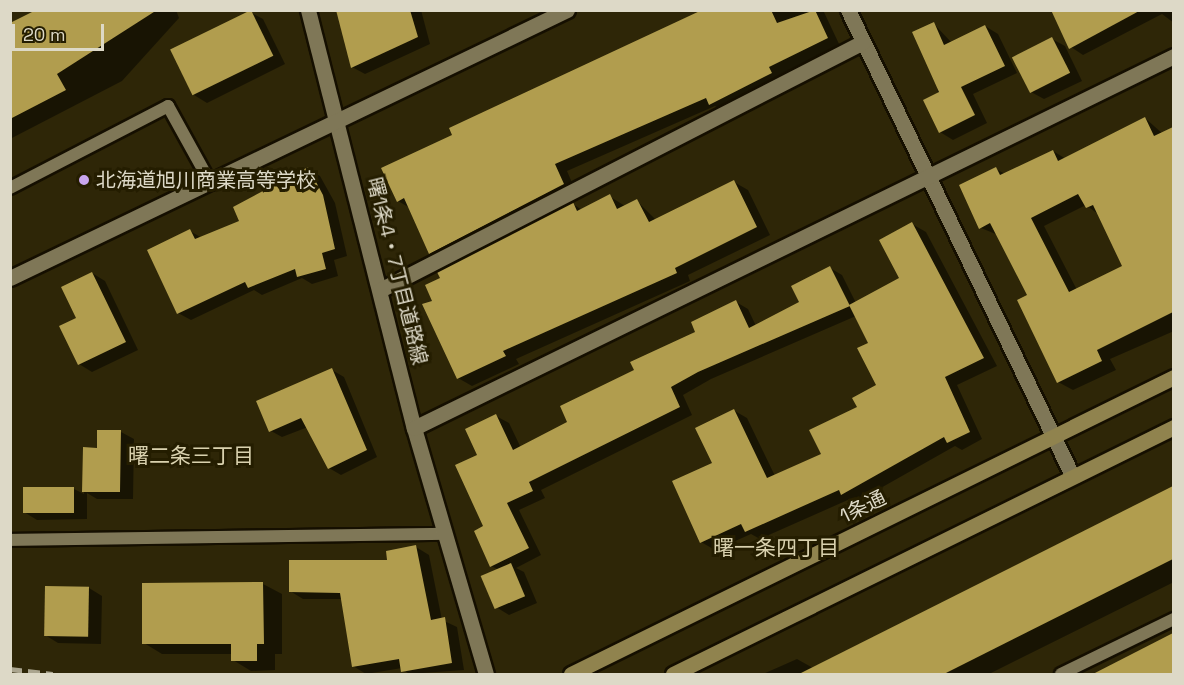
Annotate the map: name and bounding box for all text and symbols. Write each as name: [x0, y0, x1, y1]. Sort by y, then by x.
scale bar: [15, 12, 106, 50]
text: 20 m: [23, 23, 66, 46]
place label: 北海道旭川商業高等学校: [96, 168, 316, 192]
marker: 北海道旭川商業高等学校: [77, 173, 91, 187]
street label: 曙1条4・7丁目道路線: [362, 175, 432, 367]
district label: 曙二条三丁目: [128, 443, 254, 469]
street label: 1条通: [836, 486, 890, 528]
district label: 曙一条四丁目: [713, 535, 839, 561]

